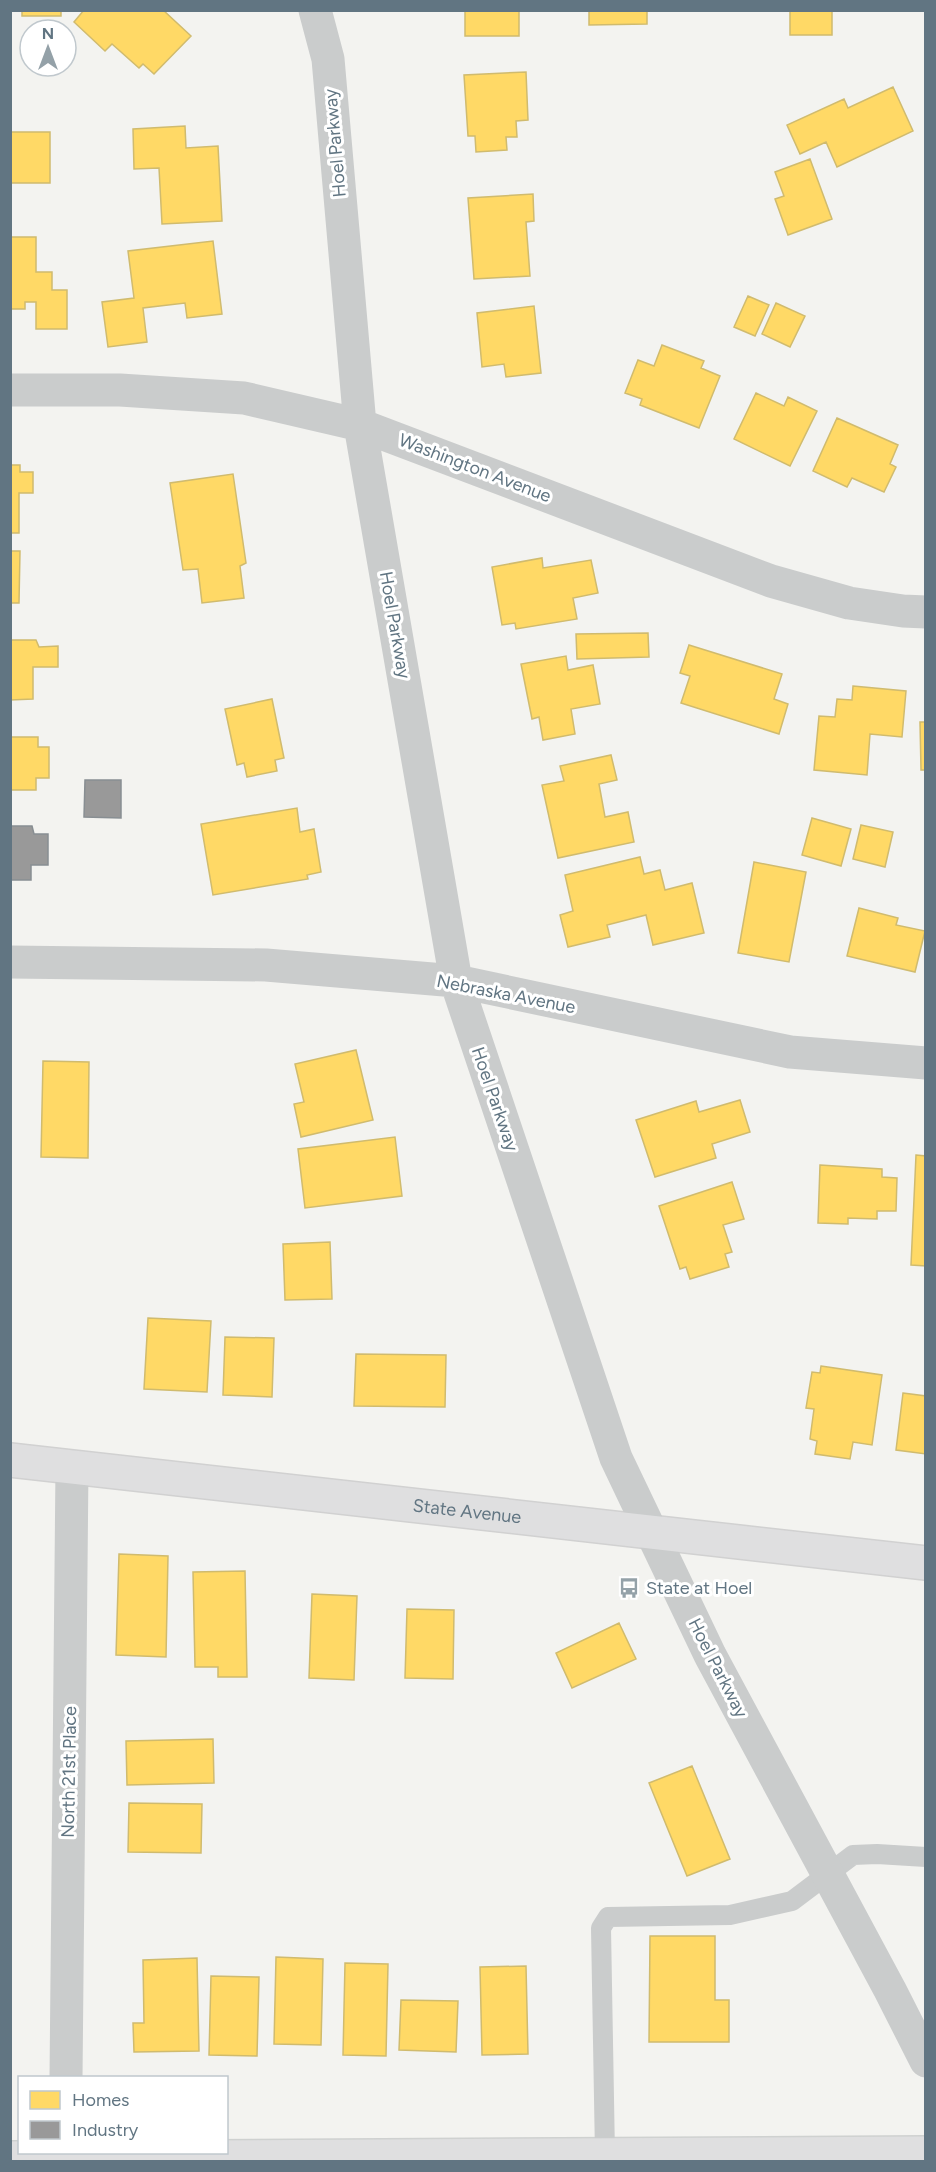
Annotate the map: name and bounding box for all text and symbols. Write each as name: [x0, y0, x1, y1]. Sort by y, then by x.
north arrow: [18, 18, 78, 78]
text: N: [42, 24, 54, 43]
street label: Hoel Parkway: [319, 87, 351, 198]
street label: Washington Avenue: [396, 429, 554, 507]
street label: Hoel Parkway: [375, 569, 415, 681]
street label: Nebraska Avenue: [435, 970, 577, 1018]
street label: Hoel Parkway: [467, 1044, 523, 1155]
street label: State Avenue: [412, 1494, 523, 1528]
bus stop icon: State at Hoel: [617, 1576, 641, 1600]
place label: State at Hoel: [646, 1577, 752, 1599]
street label: Hoel Parkway: [683, 1615, 753, 1722]
street label: North 21st Place: [57, 1706, 81, 1838]
legend: [18, 2076, 228, 2154]
text: Homes: [72, 2089, 130, 2111]
text: Industry: [72, 2119, 139, 2141]

